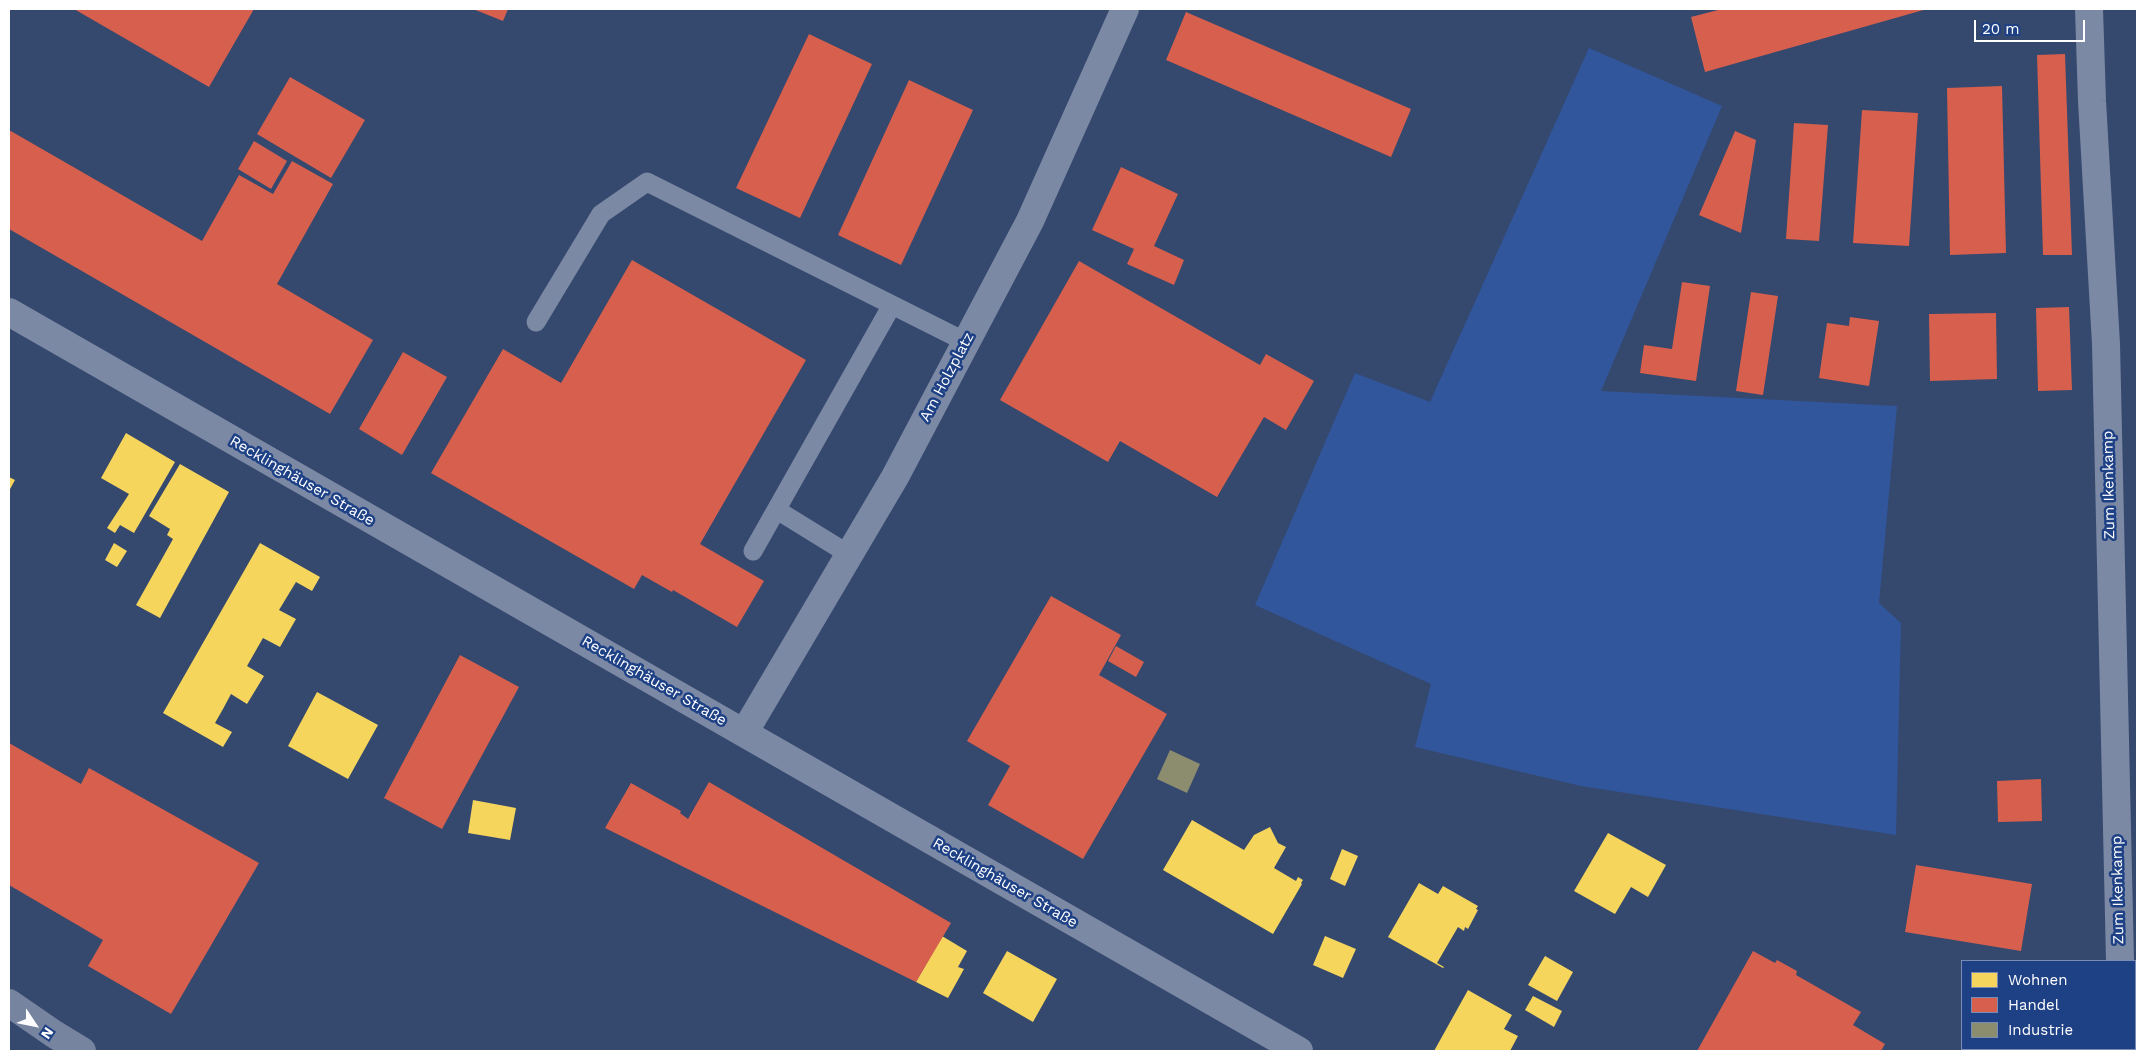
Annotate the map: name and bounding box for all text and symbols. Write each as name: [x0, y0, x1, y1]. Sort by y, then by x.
scale bar: [1976, 10, 2087, 42]
text: 20 m: [1982, 20, 2020, 38]
street label: Am Holzplatz: [916, 329, 978, 425]
street label: Zum Ikenkamp: [2099, 430, 2119, 540]
street label: Recklinghäuser Straße: [226, 432, 378, 530]
street label: Recklinghäuser Straße: [578, 632, 730, 730]
street label: Recklinghäuser Straße: [929, 834, 1081, 932]
street label: Zum Ikenkamp: [2108, 835, 2128, 945]
legend: [1961, 960, 2136, 1050]
text: Wohnen: [2008, 971, 2067, 989]
text: Handel: [2008, 996, 2059, 1014]
north arrow: [10, 1000, 60, 1050]
text: Industrie: [2008, 1021, 2073, 1039]
text: N: [38, 1025, 57, 1042]

